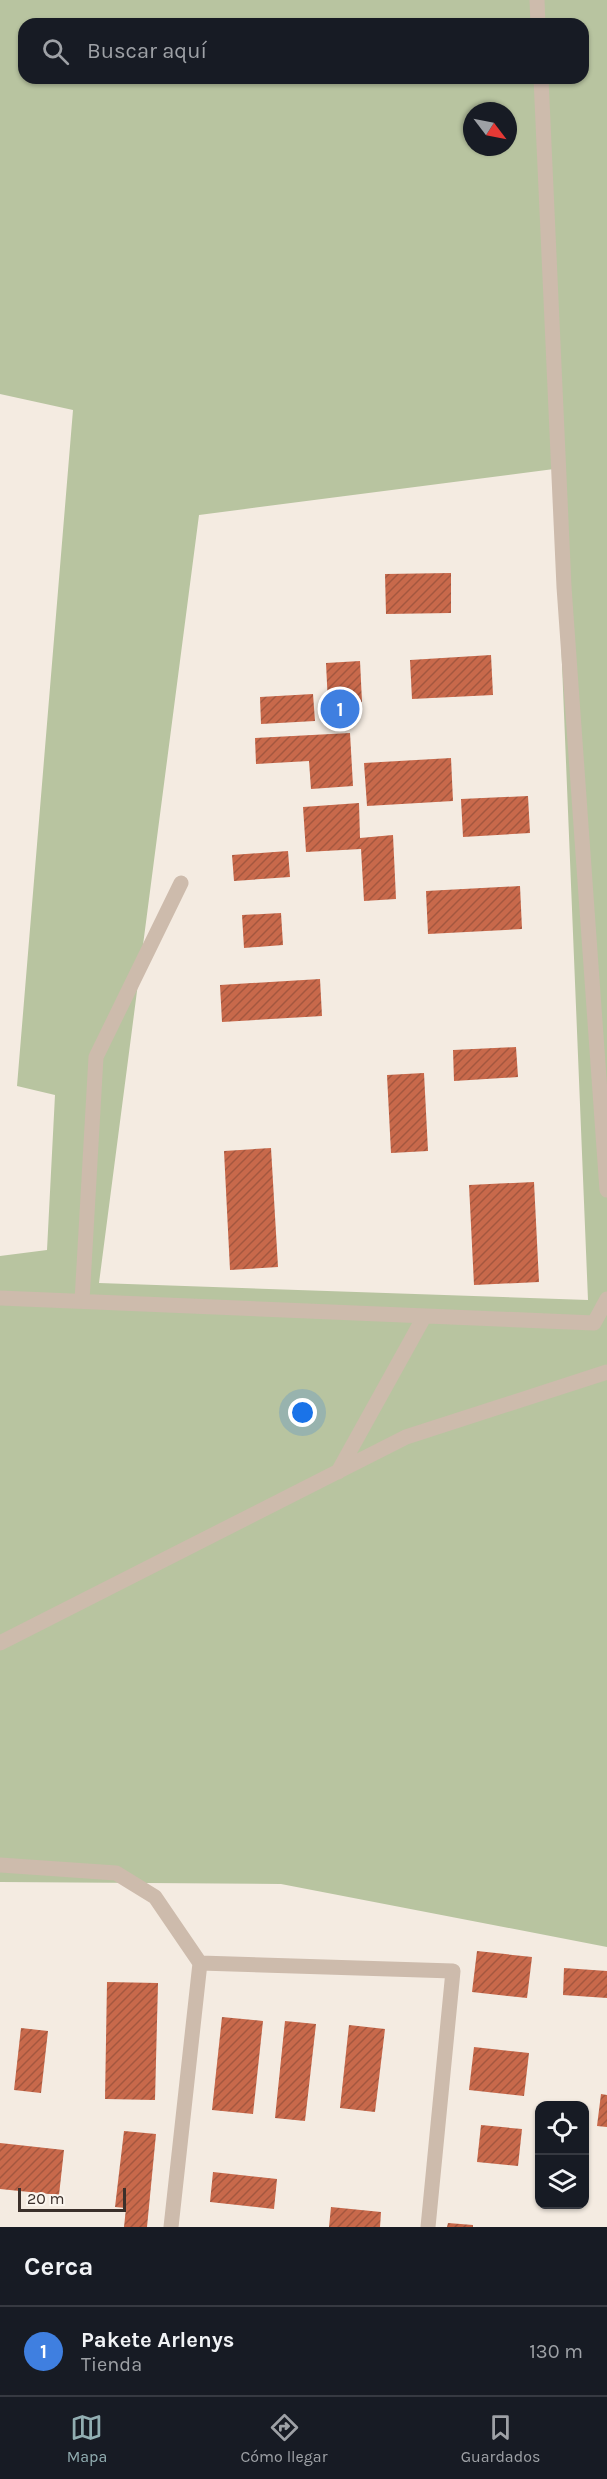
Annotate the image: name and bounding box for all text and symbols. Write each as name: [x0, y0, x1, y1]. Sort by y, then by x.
search box: [18, 18, 589, 84]
icon: search: [39, 35, 72, 68]
text: Buscar aquí: [87, 38, 207, 64]
north arrow: [463, 102, 517, 156]
pin: 1: [320, 686, 360, 732]
your location: [288, 1398, 317, 1427]
map controls: [535, 2101, 589, 2209]
button: locate: [535, 2101, 589, 2155]
button: layers: [535, 2155, 589, 2209]
scale bar: [18, 2185, 126, 2212]
text: 20 m: [27, 2189, 65, 2208]
text: Cerca: [24, 2251, 93, 2282]
text: Pakete Arlenys: [81, 2327, 234, 2353]
text: 1: [40, 2340, 47, 2363]
text: 130 m: [529, 2340, 583, 2363]
text: Tienda: [81, 2353, 142, 2376]
tab: Mapa: [67, 2411, 107, 2466]
tab: Cómo llegar: [241, 2411, 327, 2466]
tab: Guardados: [461, 2411, 540, 2466]

